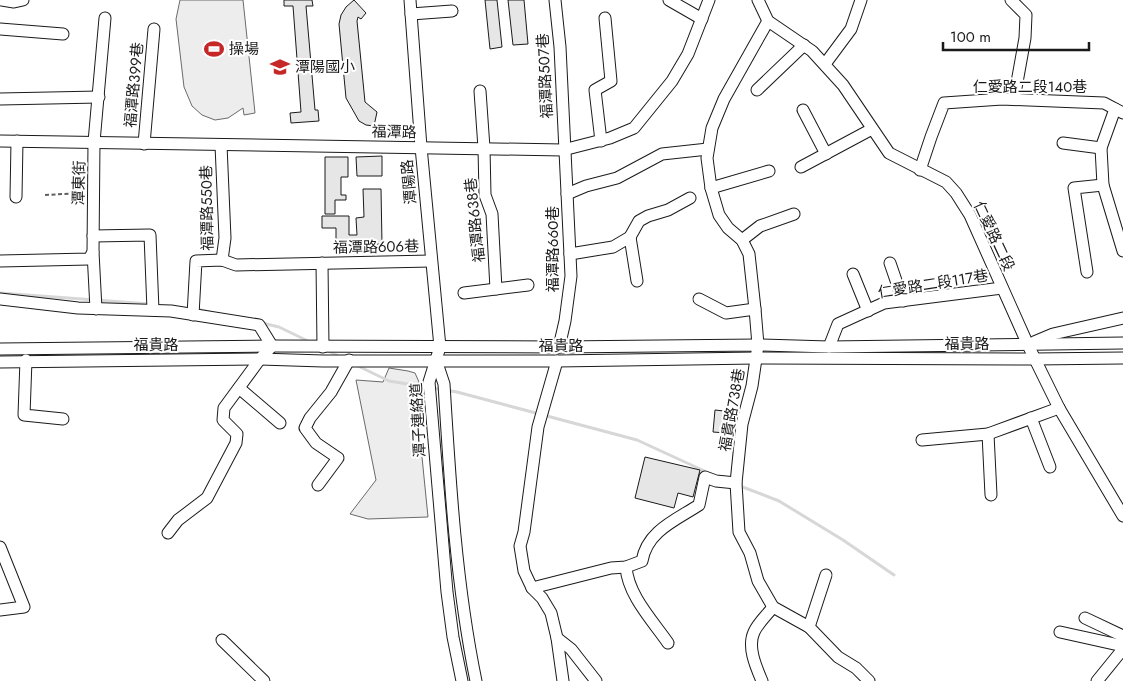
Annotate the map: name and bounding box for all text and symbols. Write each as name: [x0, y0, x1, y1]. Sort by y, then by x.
scale bar: [943, 20, 1089, 52]
text: 100 m: [950, 26, 991, 48]
street label: 福潭路507巷: [532, 33, 558, 119]
sports icon: 操場: [203, 38, 225, 60]
place label: 操場: [229, 38, 259, 60]
street label: 福潭路399巷: [119, 41, 149, 129]
school or university icon: 潭陽國小: [269, 56, 291, 78]
place label: 潭陽國小: [295, 56, 355, 78]
street label: 仁愛路二段140巷: [973, 76, 1087, 98]
street label: 福潭路: [371, 121, 417, 143]
street label: 潭陽路: [396, 159, 422, 205]
street label: 潭東街: [68, 160, 90, 206]
street label: 福潭路550巷: [195, 165, 219, 251]
street label: 福潭路638巷: [460, 177, 490, 263]
street label: 仁愛路二段: [968, 197, 1020, 275]
street label: 福潭路660巷: [542, 206, 564, 292]
street label: 福潭路606巷: [333, 235, 419, 259]
street label: 仁愛路二段117巷: [876, 264, 990, 304]
street label: 福貴路: [944, 333, 990, 355]
street label: 福貴路: [133, 334, 179, 356]
street label: 福貴路: [538, 335, 584, 357]
street label: 福貴路738巷: [714, 367, 750, 453]
street label: 潭子連絡道: [405, 382, 431, 458]

